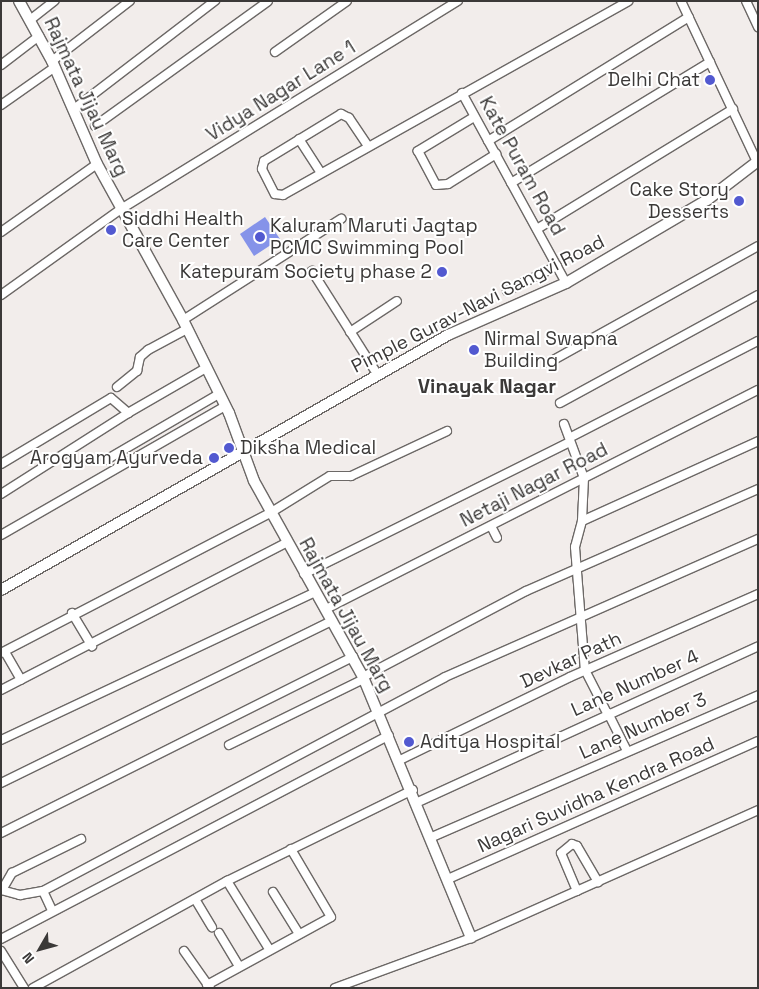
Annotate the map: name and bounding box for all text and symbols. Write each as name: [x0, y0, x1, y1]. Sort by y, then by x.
street label: Rajmata Jijau Marg: [39, 14, 133, 180]
street label: Vidya Nagar Lane 1: [202, 36, 360, 146]
place label: Delhi Chat: [607, 69, 700, 91]
marker: Delhi Chat: [704, 74, 716, 86]
street label: Kate Puram Road: [474, 93, 570, 239]
place label: Cake Story Desserts: [629, 179, 729, 223]
marker: Cake Story Desserts: [733, 195, 745, 207]
place label: Siddhi Health Care Center: [122, 208, 244, 252]
place label: Kaluram Maruti Jagtap PCMC Swimming Pool: [270, 215, 478, 259]
marker: Siddhi Health Care Center: [104, 223, 118, 237]
street label: Pimple Gurav-Navi Sangvi Road: [348, 230, 608, 378]
marker: Kaluram Maruti Jagtap PCMC Swimming Pool: [254, 231, 266, 243]
place label: Katepuram Society phase 2: [180, 261, 432, 283]
marker: Katepuram Society phase 2: [436, 266, 448, 278]
place label: Nirmal Swapna Building: [484, 328, 618, 372]
marker: Nirmal Swapna Building: [468, 344, 480, 356]
district label: Vinayak Nagar: [418, 374, 556, 398]
place label: Diksha Medical: [240, 437, 376, 459]
street label: Netaji Nagar Road: [456, 438, 612, 532]
marker: Diksha Medical: [222, 441, 236, 455]
place label: Arogyam Ayurveda: [30, 447, 203, 469]
marker: Arogyam Ayurveda: [207, 451, 221, 465]
street label: Rajmata Jijau Marg: [294, 534, 398, 696]
street label: Devkar Path: [517, 627, 625, 693]
street label: Lane Number 4: [568, 645, 702, 721]
street label: Lane Number 3: [576, 688, 710, 764]
place label: Aditya Hospital: [420, 731, 560, 753]
street label: Nagari Suvidha Kendra Road: [474, 732, 718, 858]
marker: Aditya Hospital: [402, 735, 416, 749]
north arrow: [15, 924, 65, 974]
text: N: [18, 949, 38, 967]

